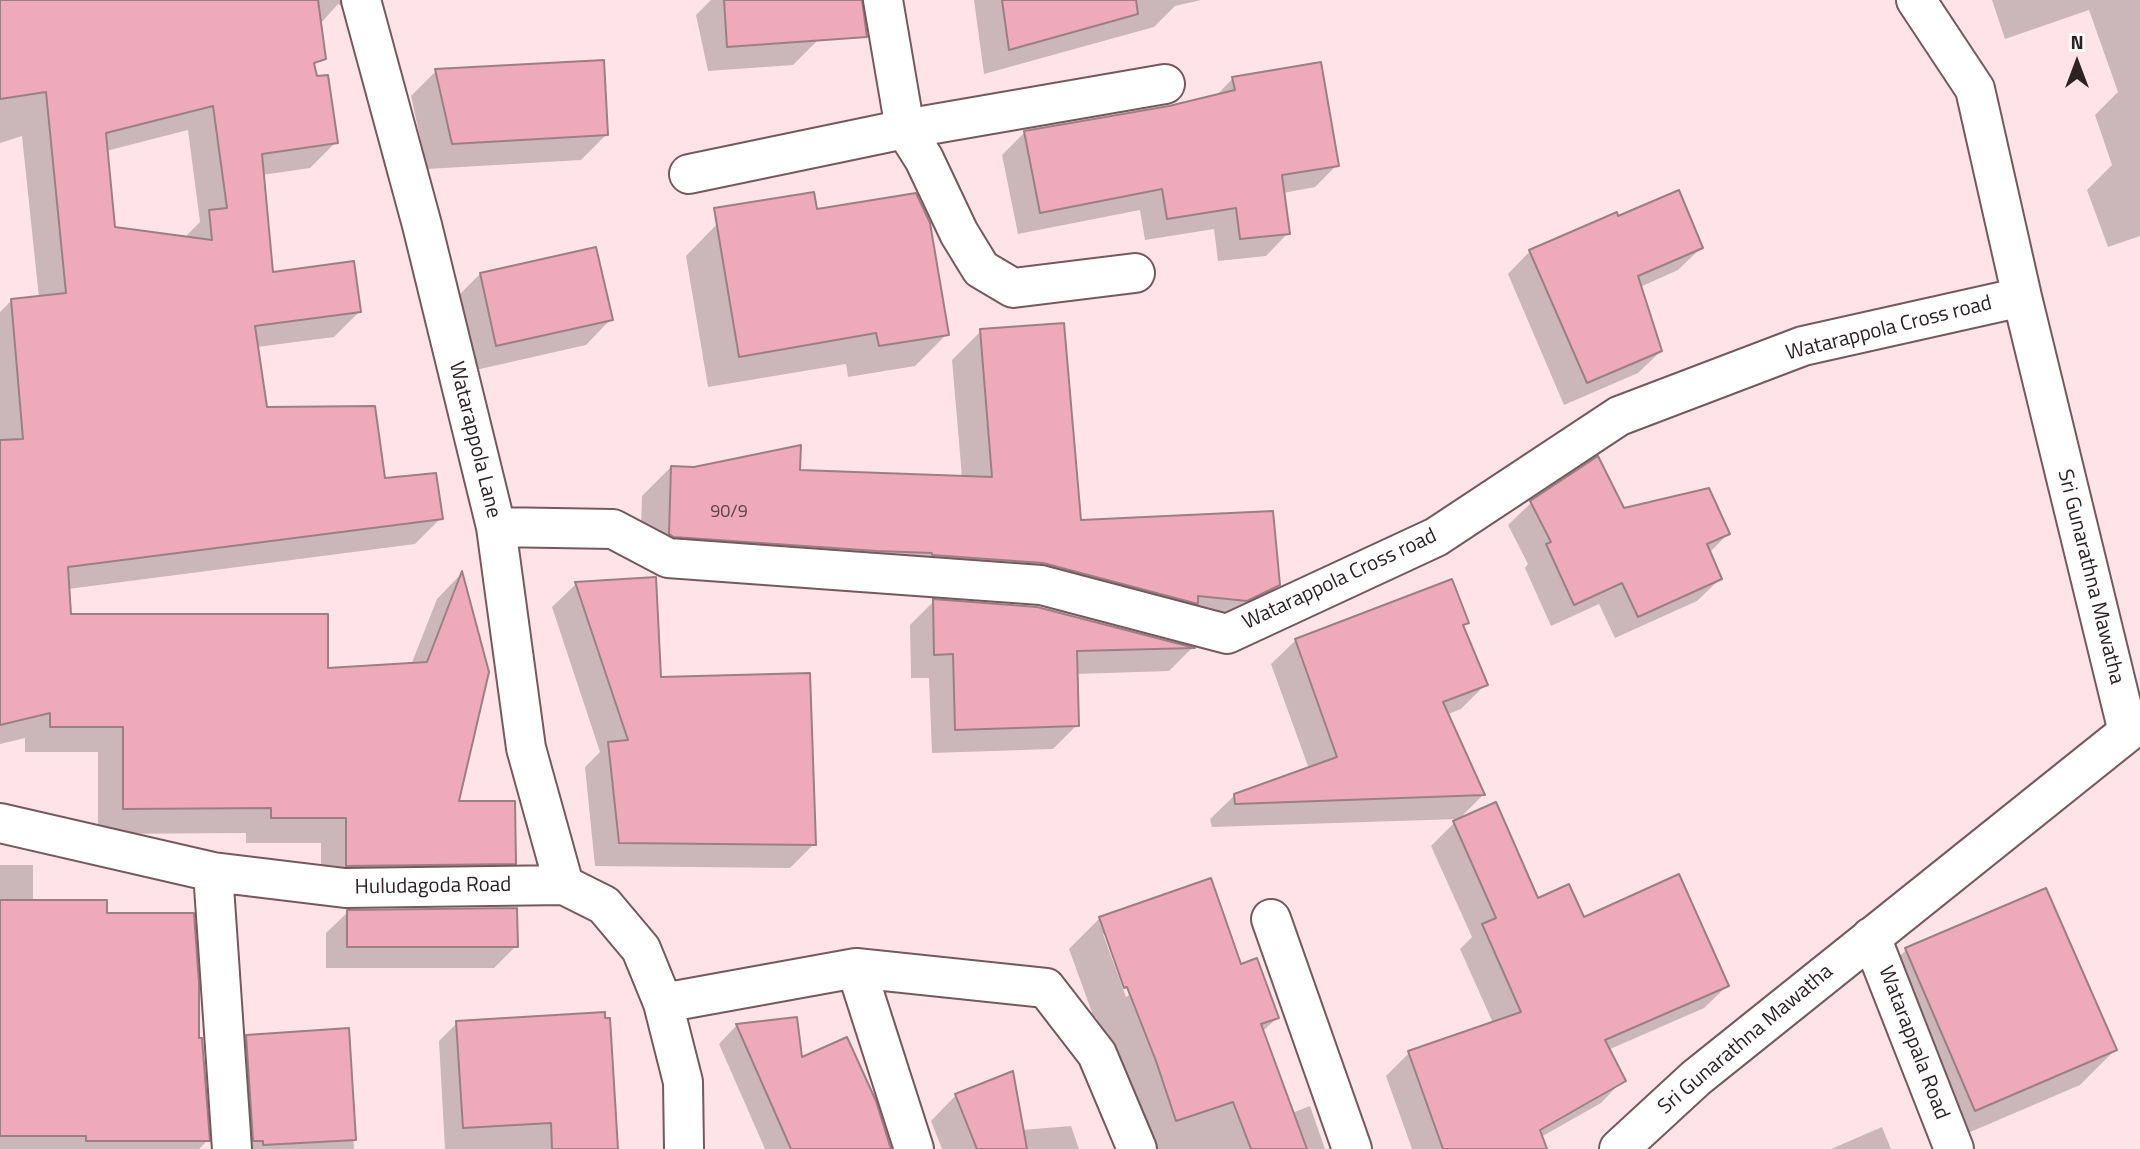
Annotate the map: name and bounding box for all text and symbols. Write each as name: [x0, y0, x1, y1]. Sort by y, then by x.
text: N: [2070, 27, 2084, 56]
north arrow: [2042, 28, 2112, 98]
street label: Watarappola Cross road: [1784, 291, 1994, 367]
street label: Watarappola Lane: [442, 359, 506, 521]
street label: Sri Gunarathna Mawatha: [2051, 467, 2129, 687]
house number: 90/9: [710, 502, 748, 524]
street label: Watarappola Cross road: [1239, 524, 1441, 636]
street label: Huludagoda Road: [355, 873, 511, 901]
street label: Sri Gunarathna Mawatha: [1654, 960, 1838, 1120]
street label: Watarappala Road: [1872, 963, 1954, 1123]

